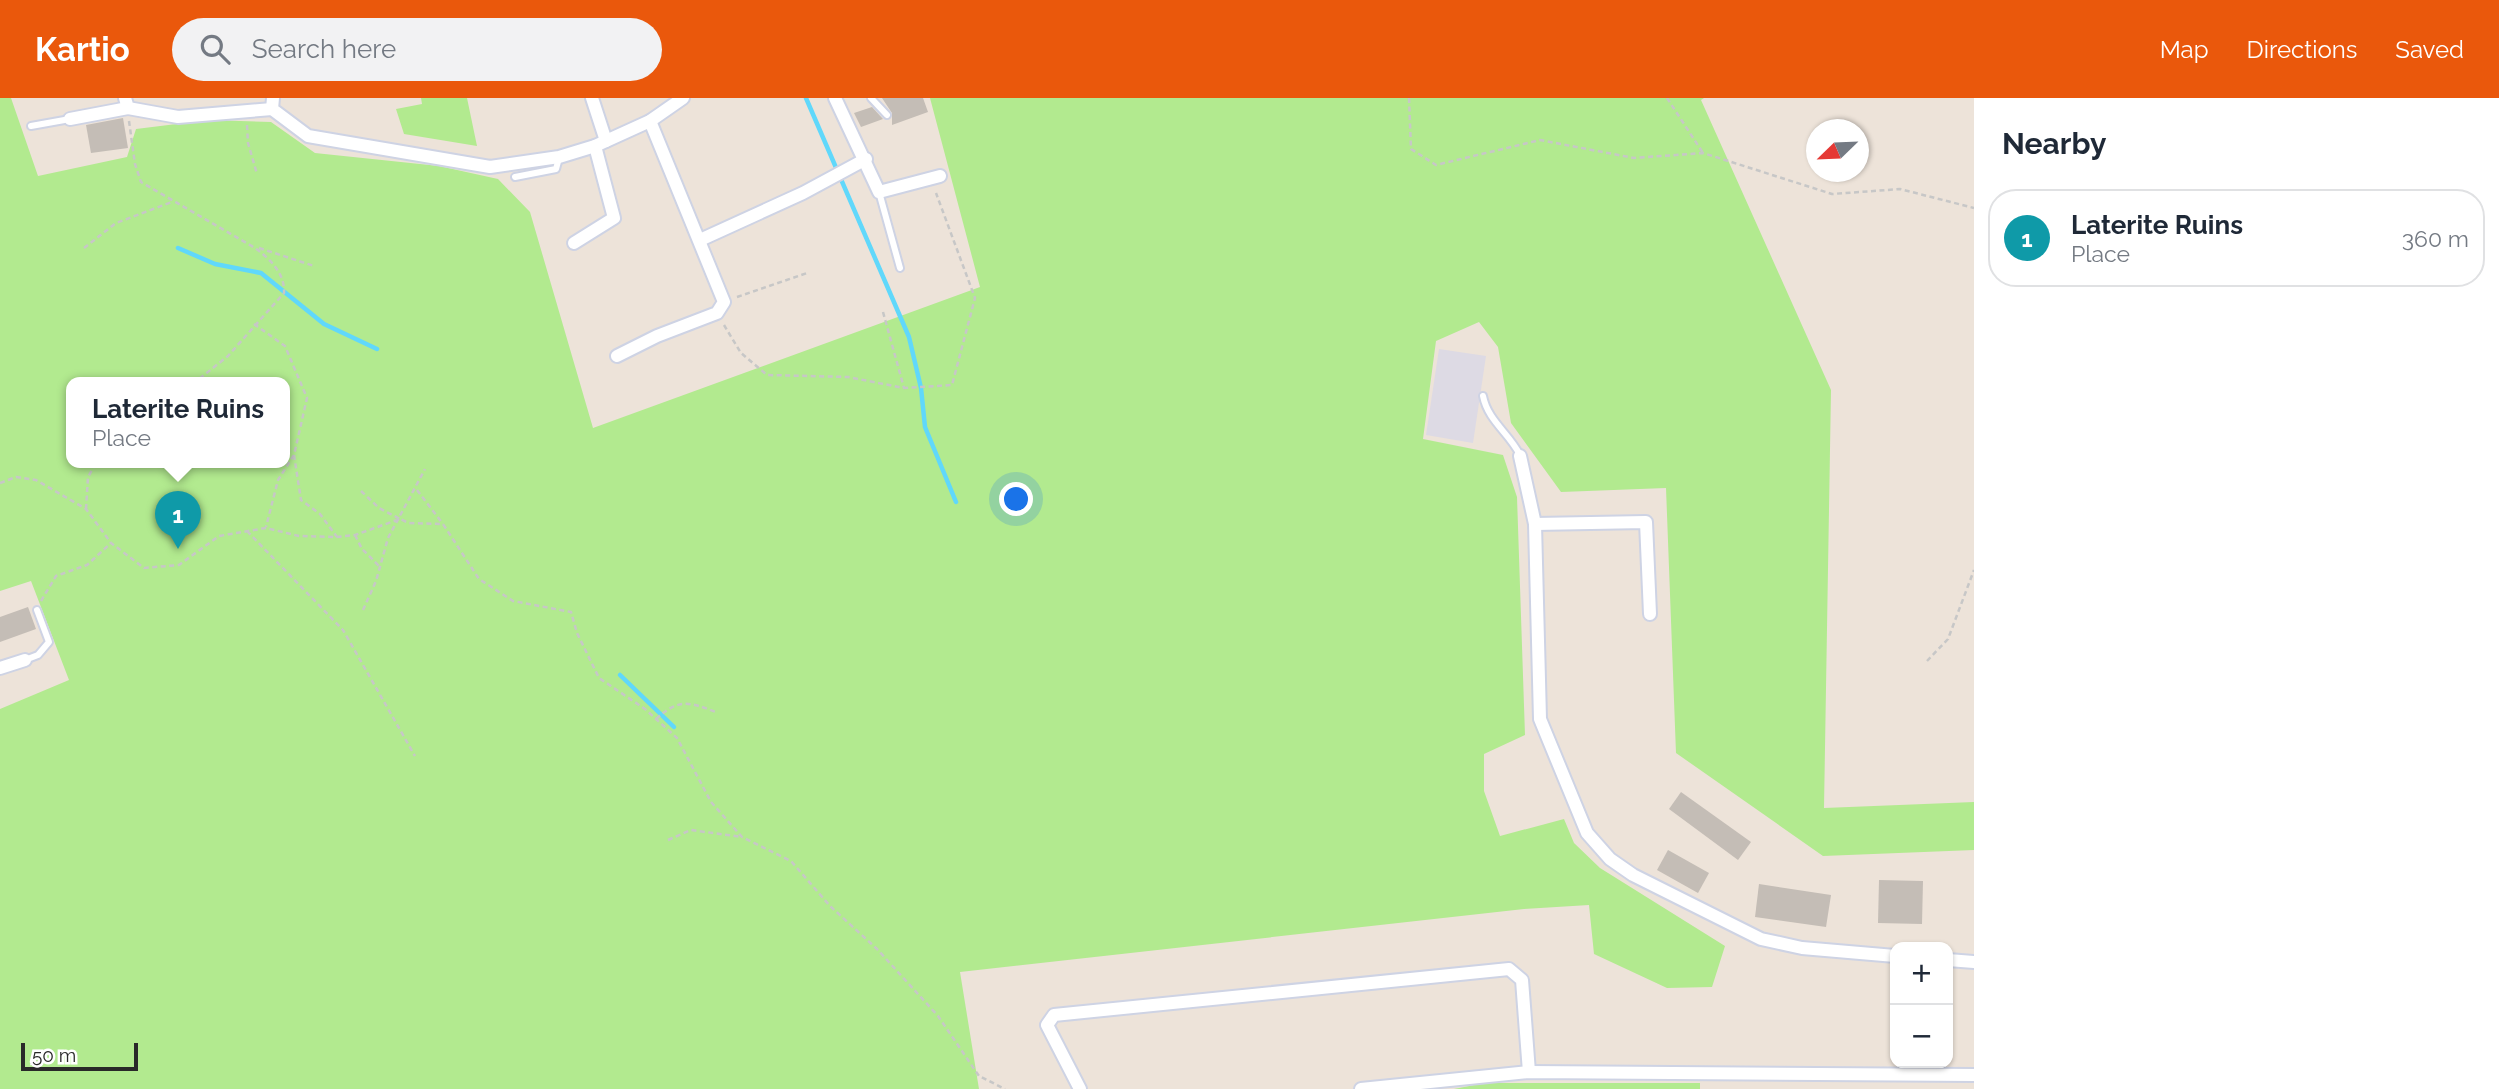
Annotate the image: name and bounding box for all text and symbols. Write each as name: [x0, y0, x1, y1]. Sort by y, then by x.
search box: [172, 18, 662, 81]
text: Kartio: [35, 30, 130, 69]
icon: search: [196, 30, 234, 68]
text: Search here: [252, 34, 396, 64]
text: Map: [2160, 35, 2209, 64]
text: Directions: [2247, 35, 2357, 64]
text: Saved: [2395, 35, 2464, 64]
north arrow: [1806, 119, 1869, 182]
text: Nearby: [2002, 126, 2106, 161]
text: Laterite Ruins: [2071, 210, 2243, 240]
text: 1: [2021, 225, 2033, 252]
text: 360 m: [2402, 225, 2469, 252]
text: Place: [2071, 240, 2130, 267]
popup: [66, 377, 290, 468]
text: Laterite Ruins: [92, 394, 264, 424]
text: Place: [92, 424, 151, 451]
your location: [999, 482, 1033, 516]
pin: 1: [155, 491, 201, 549]
map controls: [1890, 942, 1953, 1068]
button: +: [1890, 942, 1953, 1005]
button: −: [1890, 1005, 1953, 1068]
scale bar: [21, 1040, 138, 1072]
text: 50 m: [32, 1044, 76, 1066]

